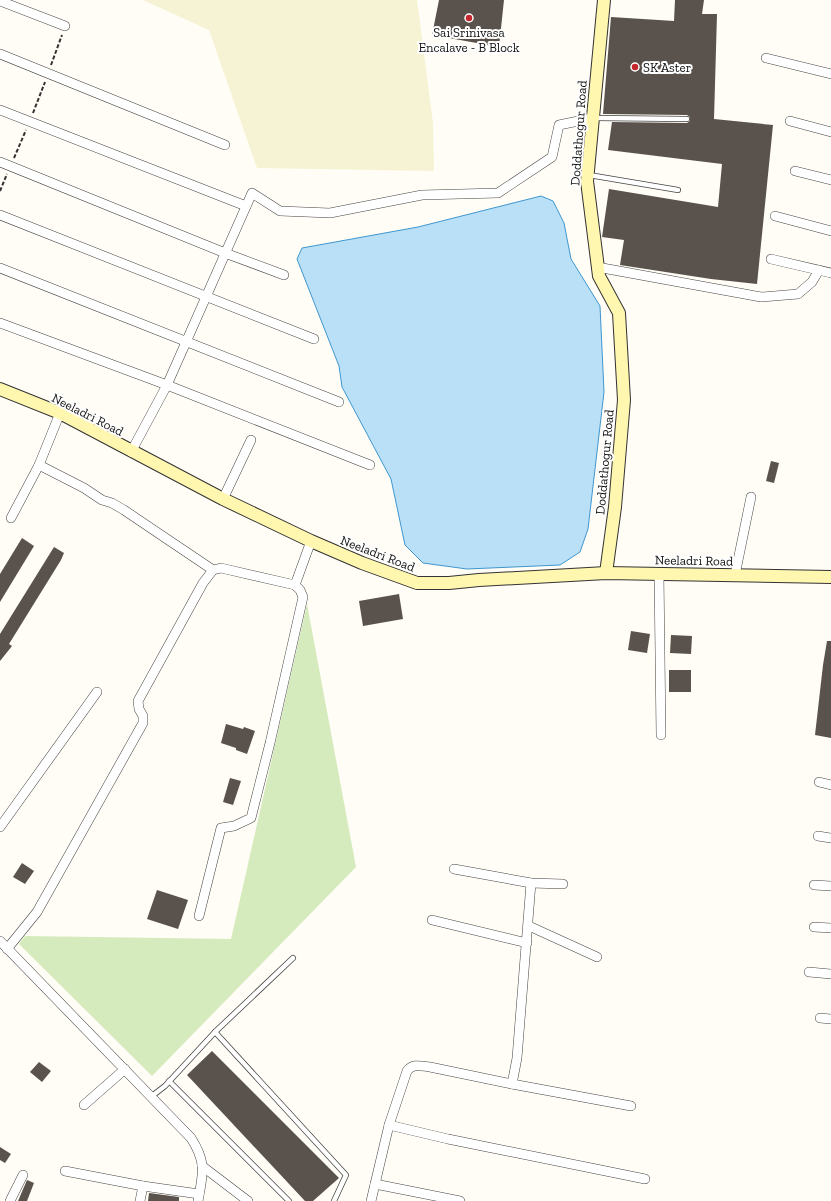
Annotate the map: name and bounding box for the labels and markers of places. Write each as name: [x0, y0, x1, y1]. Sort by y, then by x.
marker: Sai Srinivasa Encalave - B Block: [464, 13, 474, 23]
place label: Sai Srinivasa Encalave - B Block: [418, 25, 520, 55]
place label: SK Aster: [643, 60, 691, 75]
marker: SK Aster: [630, 62, 640, 72]

